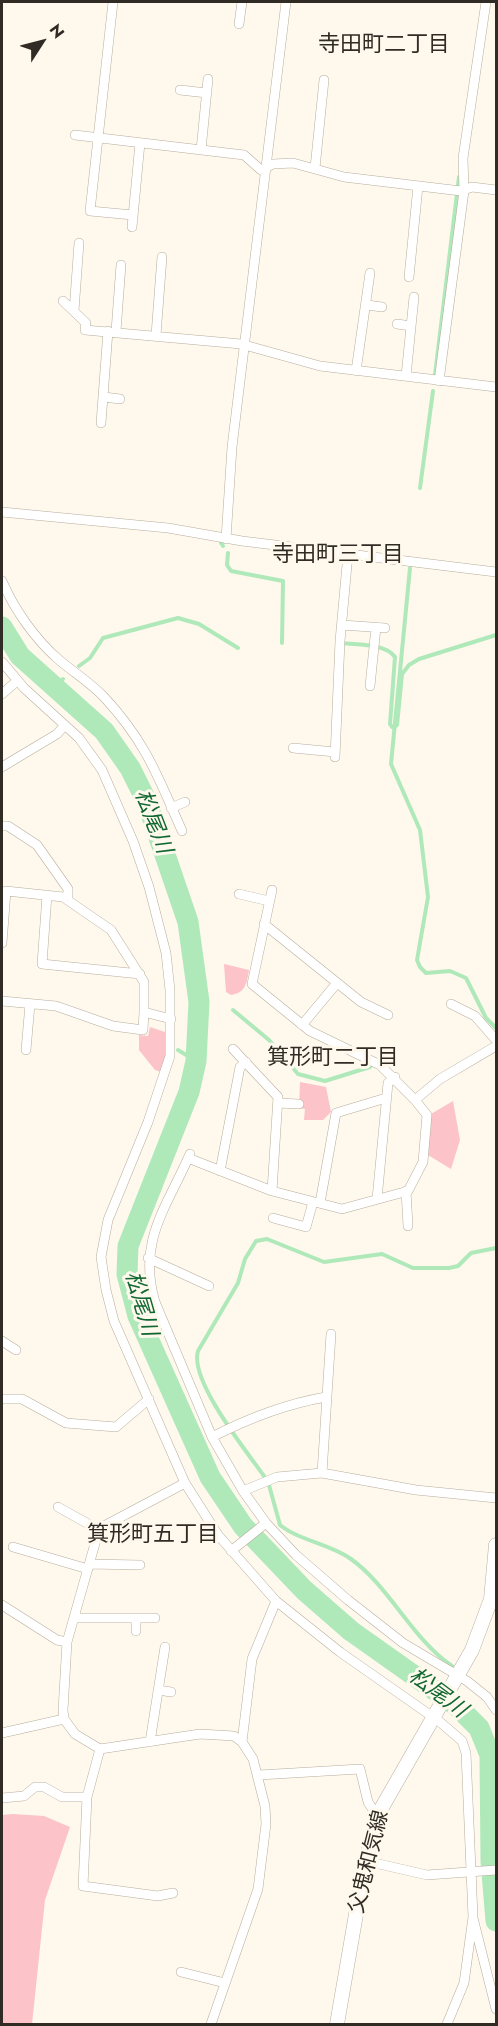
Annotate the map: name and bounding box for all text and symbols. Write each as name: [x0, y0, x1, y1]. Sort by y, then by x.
north arrow: [12, 12, 72, 72]
text: N: [44, 19, 70, 43]
district label: 寺田町二丁目: [318, 33, 450, 59]
district label: 寺田町三丁目: [272, 543, 404, 569]
water label: 松尾川: [128, 786, 176, 858]
district label: 箕形町二丁目: [267, 1046, 399, 1072]
water label: 松尾川: [118, 1269, 162, 1339]
district label: 箕形町五丁目: [87, 1523, 219, 1549]
water label: 松尾川: [403, 1664, 471, 1724]
street label: 父鬼和気線: [345, 1808, 395, 1916]

